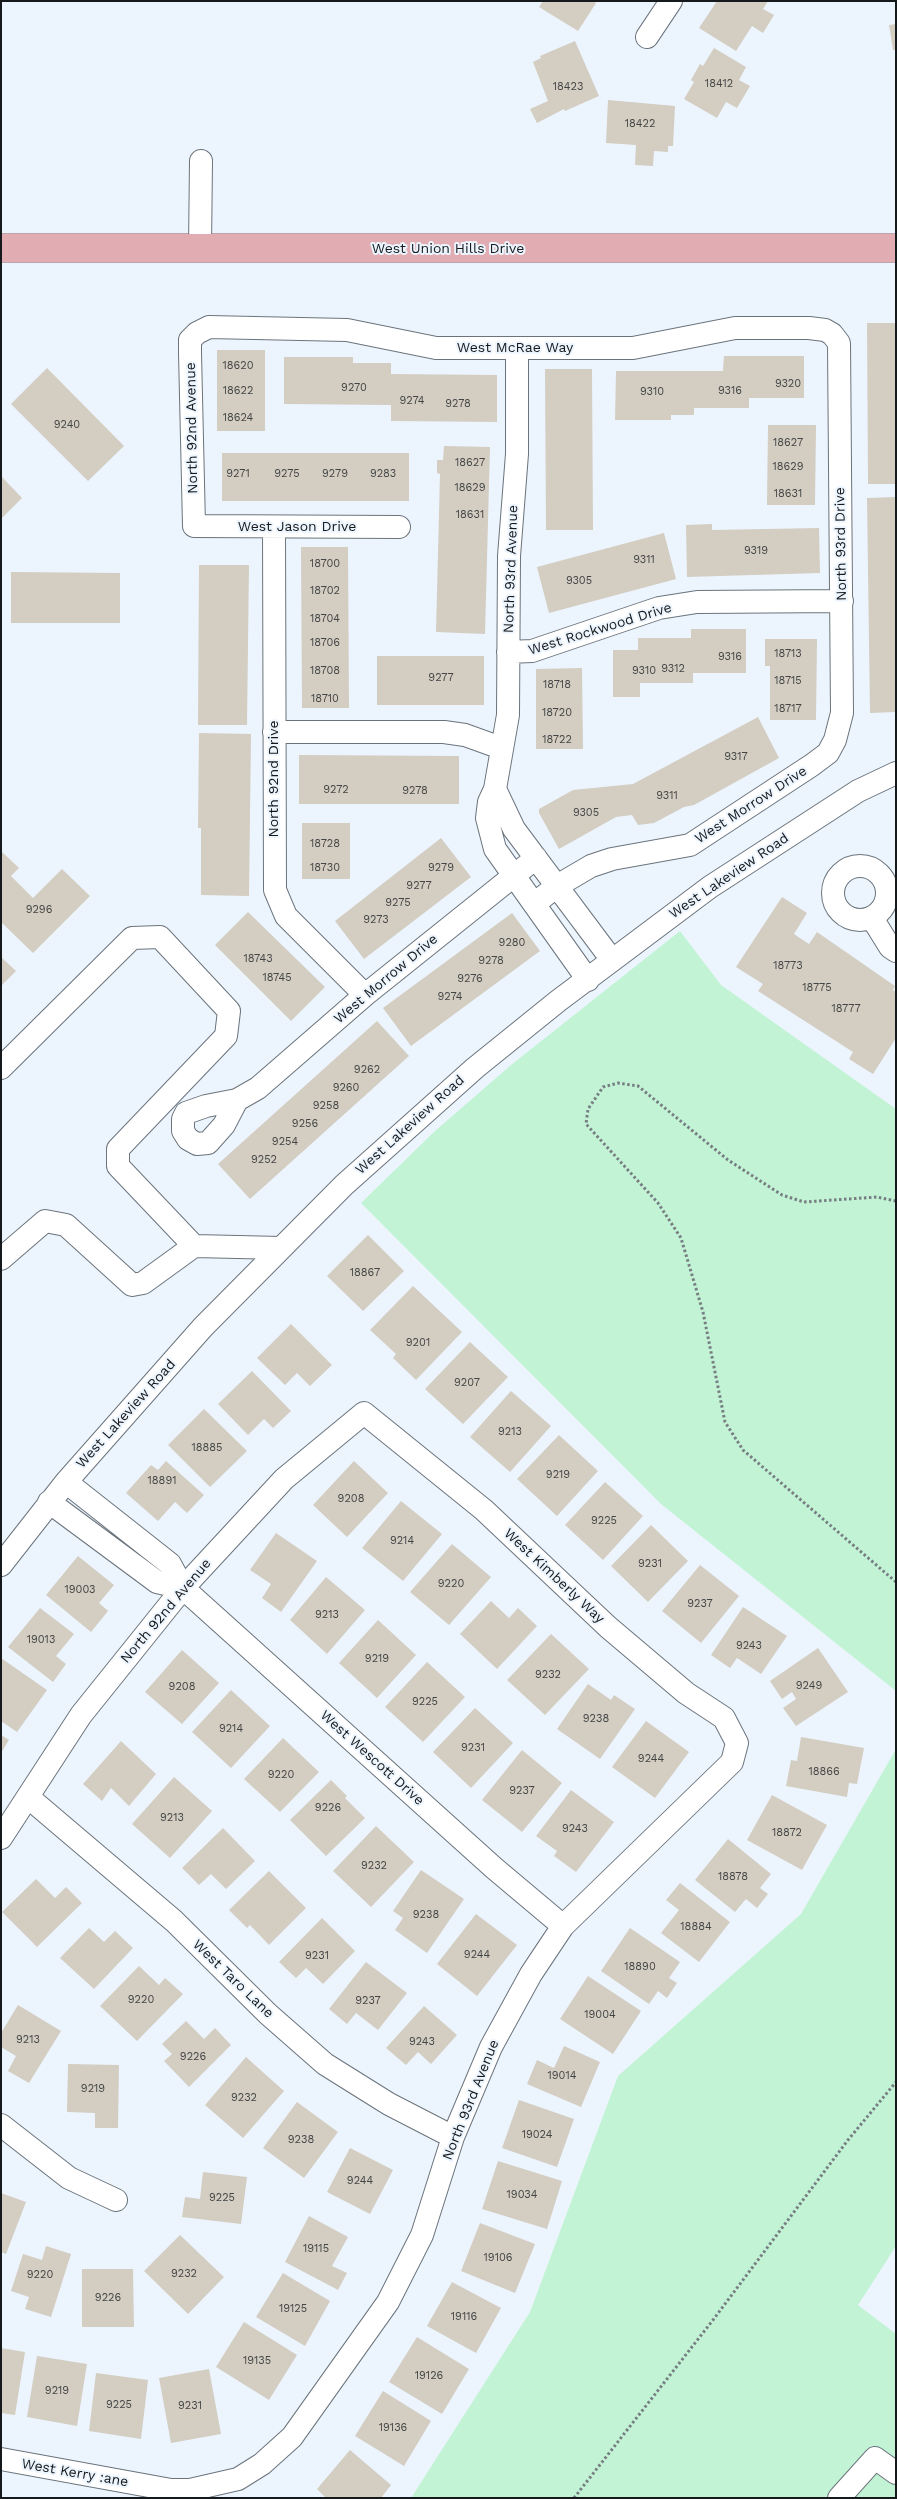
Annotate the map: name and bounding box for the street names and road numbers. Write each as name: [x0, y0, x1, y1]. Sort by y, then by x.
street label: West Union Hills Drive: [372, 241, 524, 257]
street label: West McRae Way: [457, 340, 573, 356]
street label: North 92nd Avenue: [182, 362, 202, 494]
street label: North 93rd Drive: [832, 487, 850, 601]
street label: North 93rd Avenue: [500, 505, 522, 633]
street label: West Jason Drive: [238, 519, 356, 535]
street label: West Rockwood Drive: [526, 599, 674, 659]
street label: North 92nd Drive: [266, 721, 282, 837]
street label: West Morrow Drive: [692, 763, 810, 847]
street label: West Lakeview Road: [666, 830, 792, 922]
street label: West Morrow Drive: [331, 931, 441, 1027]
street label: West Lakeview Road: [352, 1072, 468, 1178]
street label: West Lakeview Road: [73, 1356, 179, 1472]
street label: West Kimberly Way: [500, 1525, 608, 1627]
street label: North 92nd Avenue: [117, 1555, 215, 1667]
street label: West Wescott Drive: [317, 1707, 427, 1809]
street label: West Taro Lane: [189, 1936, 277, 2022]
street label: North 93rd Avenue: [439, 2037, 503, 2163]
street label: West Kerry :ane: [20, 2455, 130, 2491]

